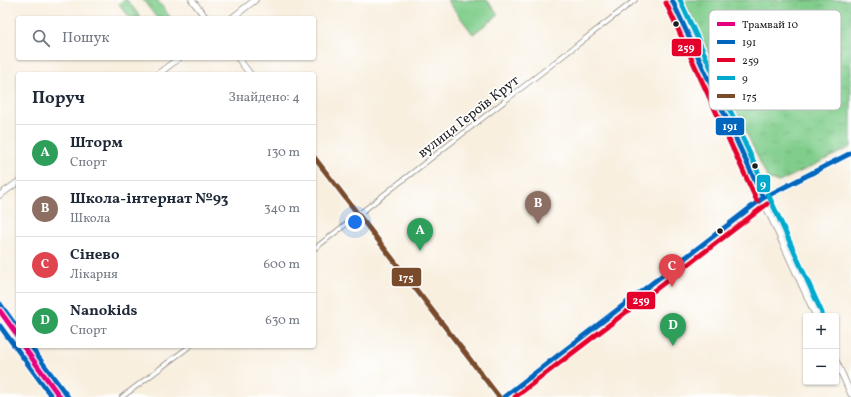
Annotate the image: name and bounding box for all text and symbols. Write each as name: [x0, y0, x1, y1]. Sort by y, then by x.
legend: [709, 10, 841, 110]
search box: [16, 16, 316, 60]
text: Трамвай 10: [742, 18, 799, 33]
unlabelled marker: [671, 19, 681, 29]
icon: search: [30, 27, 52, 49]
text: Пошук: [62, 28, 110, 49]
text: 191: [742, 36, 756, 51]
line badge: 259: [671, 38, 702, 57]
text: 259: [678, 41, 694, 56]
text: 259: [742, 54, 759, 69]
street label: вулиця Героїв Крут: [414, 72, 524, 163]
text: 9: [742, 72, 748, 87]
text: Поруч: [32, 87, 85, 110]
text: Знайдено: 4: [228, 89, 300, 107]
text: 175: [742, 90, 757, 105]
line badge: 191: [715, 117, 745, 136]
text: 191: [723, 120, 737, 135]
text: Шторм: [70, 133, 123, 154]
text: A: [40, 144, 50, 162]
text: 130 m: [267, 144, 300, 162]
text: Спорт: [70, 154, 107, 172]
unlabelled marker: [750, 161, 760, 171]
line badge: 9: [756, 174, 771, 193]
text: 9: [760, 178, 766, 193]
text: Школа-інтернат №93: [70, 189, 229, 210]
pin: B: [525, 191, 551, 224]
text: B: [41, 200, 49, 218]
text: 340 m: [264, 200, 300, 218]
text: Школа: [70, 210, 110, 228]
your location: [345, 212, 365, 232]
pin: A: [407, 218, 433, 251]
unlabelled marker: [715, 226, 725, 236]
text: Сінево: [70, 245, 120, 266]
pin: C: [659, 254, 685, 287]
text: C: [41, 256, 49, 274]
text: 600 m: [263, 256, 300, 274]
text: Лікарня: [70, 266, 118, 284]
line badge: 175: [391, 267, 422, 287]
text: 175: [399, 271, 413, 286]
line badge: 259: [626, 291, 656, 310]
text: 259: [633, 294, 649, 309]
text: Nanokids: [70, 301, 137, 322]
text: D: [40, 312, 50, 330]
text: 630 m: [265, 312, 300, 330]
pin: D: [660, 313, 686, 346]
map controls: [803, 313, 839, 385]
button: +: [803, 313, 839, 349]
text: Спорт: [70, 322, 107, 340]
button: −: [803, 349, 839, 385]

